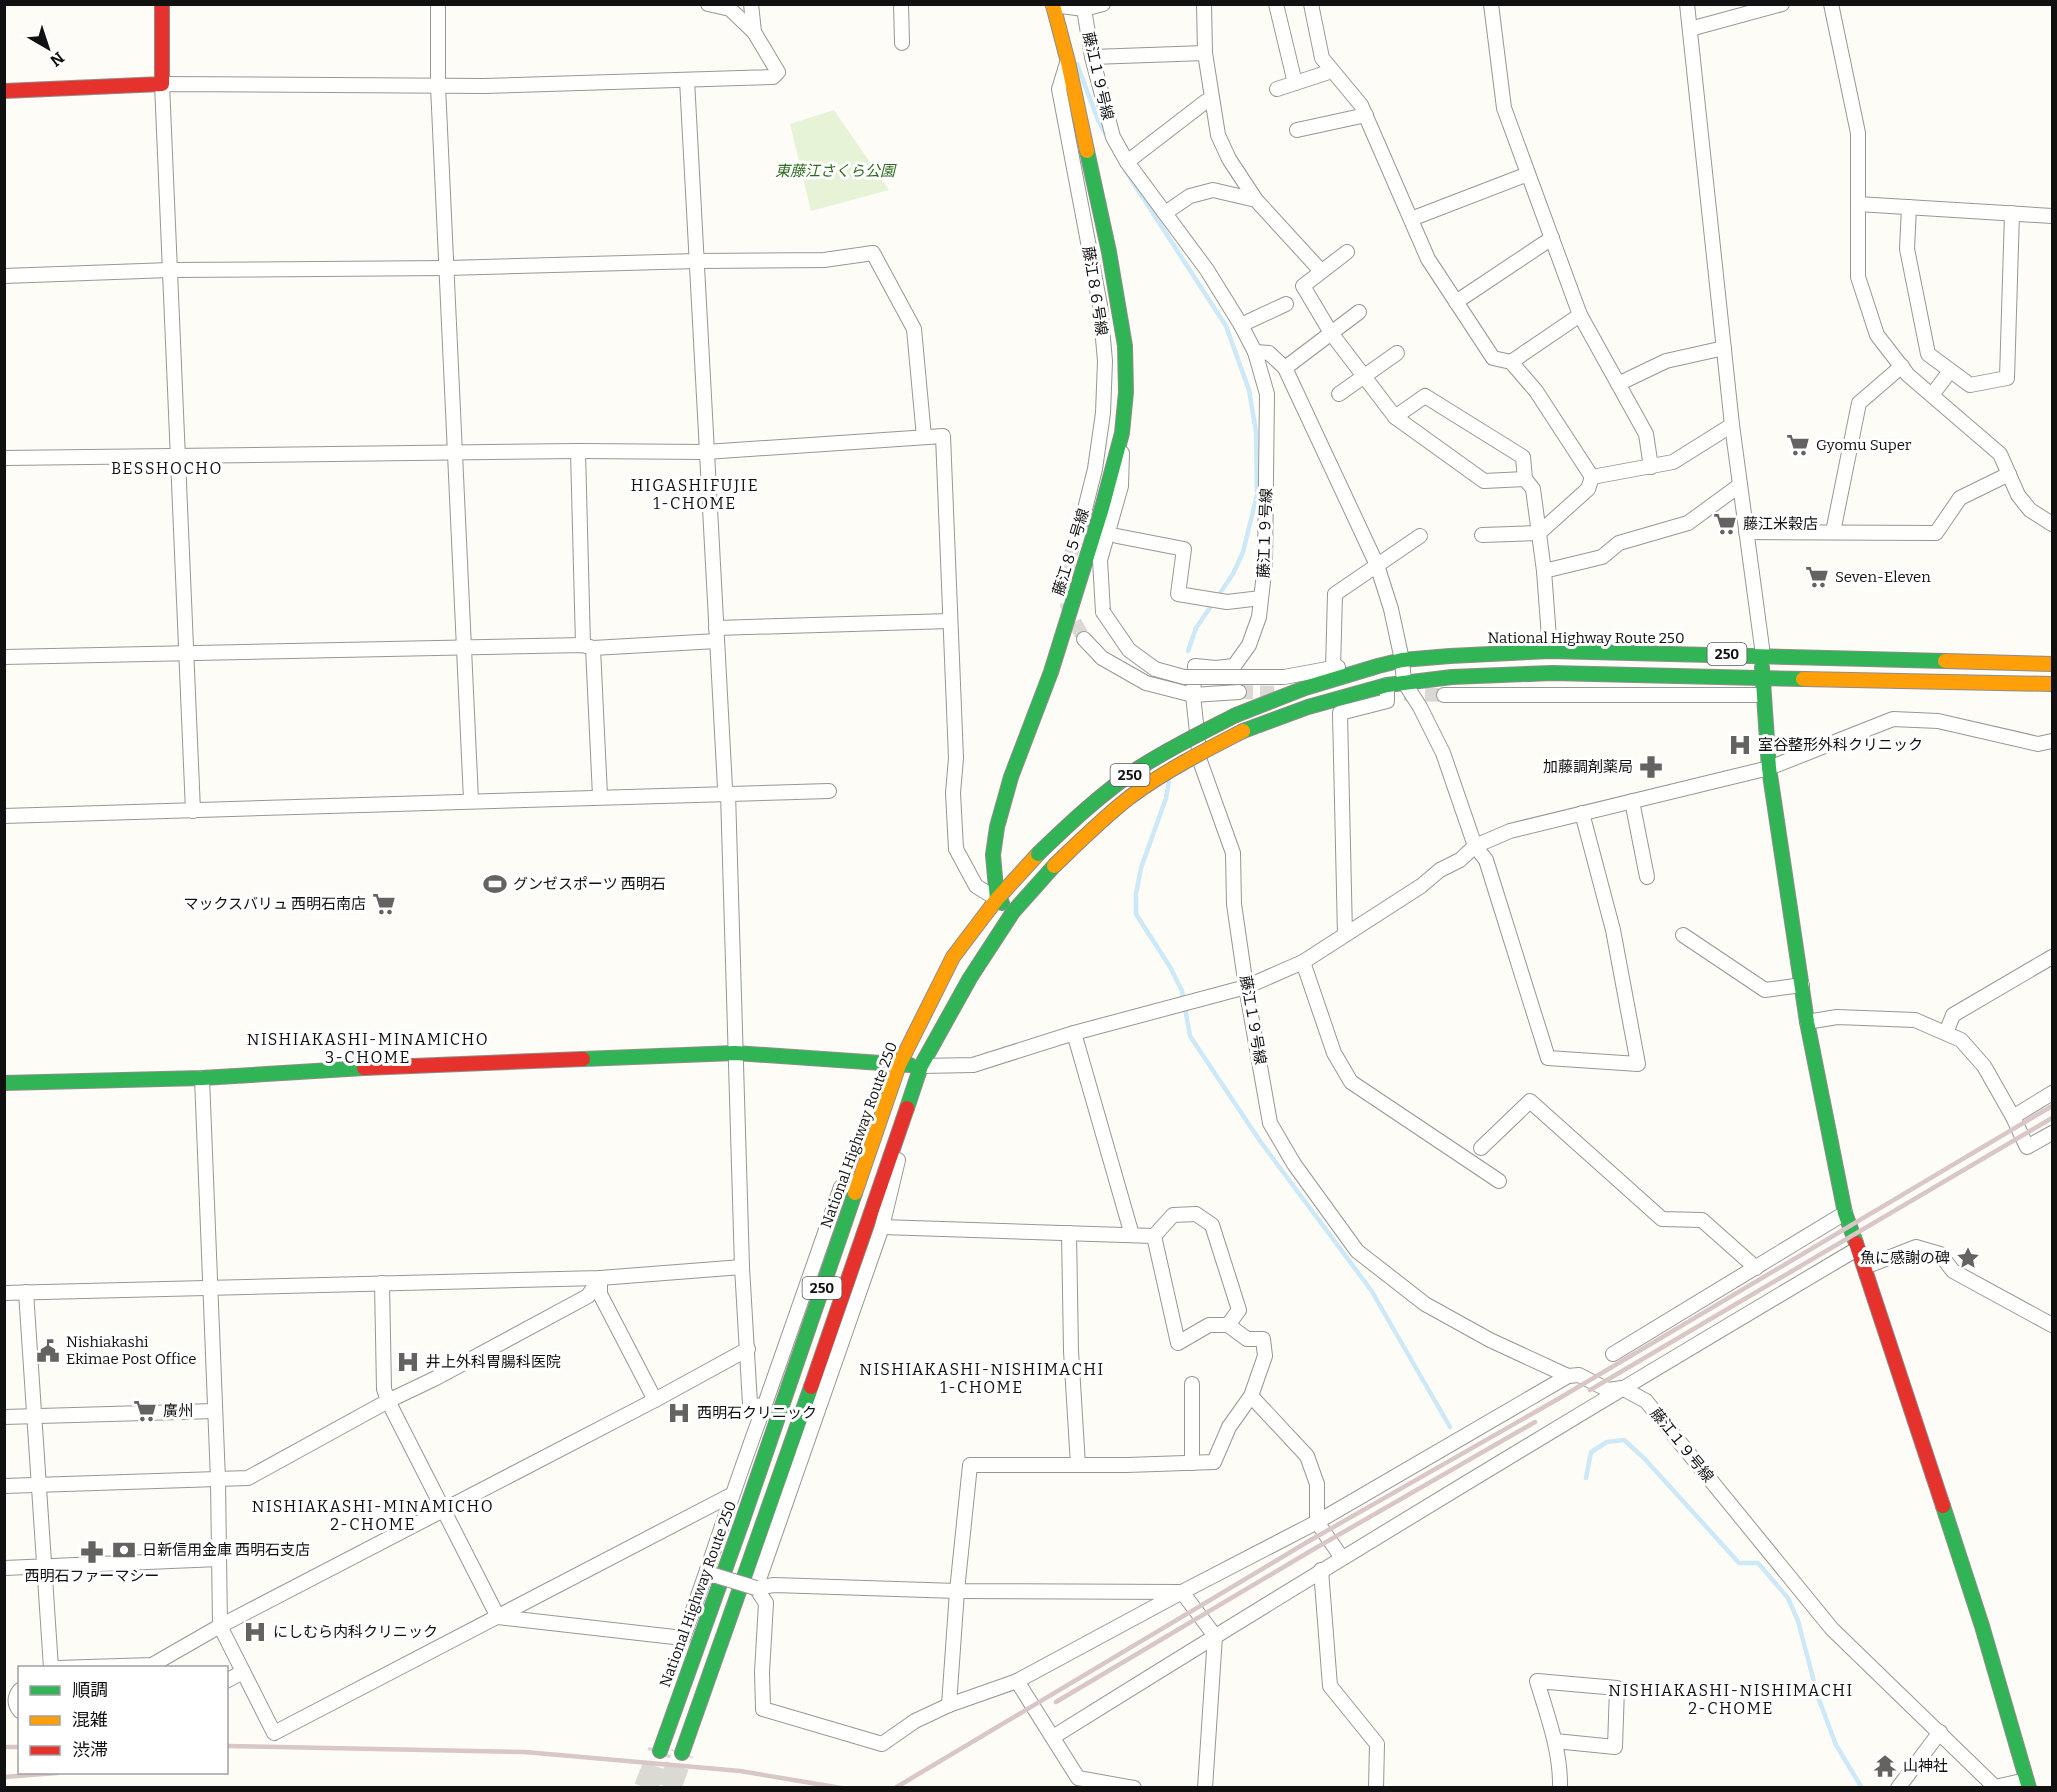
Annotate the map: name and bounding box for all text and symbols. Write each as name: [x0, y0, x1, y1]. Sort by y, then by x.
north arrow: [18, 18, 78, 78]
street label: 藤江１９号線: [1079, 30, 1117, 122]
text: N: [46, 48, 68, 71]
park label: 東藤江さくら公園: [775, 162, 897, 180]
street label: 藤江８６号線: [1079, 245, 1111, 337]
supermarket icon: Gyomu Super: [1785, 432, 1811, 458]
place label: Gyomu Super: [1816, 436, 1912, 454]
district label: BESSHOCHO: [111, 459, 223, 478]
district label: HIGASHIFUJIE 1-CHOME: [631, 476, 759, 513]
street label: 藤江１９号線: [1254, 488, 1276, 578]
street label: 藤江８５号線: [1049, 506, 1093, 598]
supermarket icon: 藤江米穀店: [1712, 511, 1738, 537]
place label: 藤江米穀店: [1743, 515, 1818, 533]
supermarket icon: Seven-Eleven: [1804, 564, 1830, 590]
place label: Seven-Eleven: [1835, 568, 1931, 586]
street label: National Highway Route 250: [1487, 629, 1685, 647]
road number: 250: [1708, 643, 1746, 665]
hospital icon: 室谷整形外科クリニック: [1727, 732, 1753, 758]
place label: 室谷整形外科クリニック: [1758, 736, 1923, 754]
pharmacy icon: 加藤調剤薬局: [1638, 754, 1664, 780]
place label: 加藤調剤薬局: [1543, 758, 1633, 776]
road number: 250: [1110, 764, 1150, 786]
sports icon: グンゼスポーツ 西明石: [482, 871, 508, 897]
place label: グンゼスポーツ 西明石: [513, 875, 666, 893]
supermarket icon: マックスバリュ 西明石南店: [371, 891, 397, 917]
place label: マックスバリュ 西明石南店: [183, 895, 366, 913]
street label: 藤江１９号線: [1236, 974, 1270, 1066]
district label: NISHIAKASHI-MINAMICHO 3-CHOME: [247, 1030, 489, 1067]
street label: National Highway Route 250: [817, 1039, 901, 1231]
place icon: 魚に感謝の碑: [1955, 1245, 1981, 1271]
place label: 魚に感謝の碑: [1860, 1249, 1950, 1267]
road number: 250: [802, 1277, 842, 1299]
place label: Nishiakashi Ekimae Post Office: [66, 1333, 197, 1368]
public building icon: Nishiakashi Ekimae Post Office: [35, 1338, 61, 1364]
hospital icon: 井上外科胃腸科医院: [395, 1349, 421, 1375]
place label: 井上外科胃腸科医院: [426, 1353, 561, 1371]
district label: NISHIAKASHI-NISHIMACHI 1-CHOME: [859, 1360, 1105, 1397]
supermarket icon: 廣州: [132, 1398, 158, 1424]
hospital icon: 西明石クリニック: [666, 1400, 692, 1426]
place label: 廣州: [163, 1402, 193, 1420]
place label: 西明石クリニック: [697, 1404, 817, 1422]
street label: 藤江１９号線: [1647, 1404, 1717, 1486]
district label: NISHIAKASHI-MINAMICHO 2-CHOME: [252, 1497, 494, 1534]
street label: National Highway Route 250: [656, 1498, 740, 1690]
bank icon: 日新信用金庫 西明石支店: [111, 1537, 137, 1563]
pharmacy icon: 西明石ファーマシー: [79, 1539, 105, 1565]
place label: 日新信用金庫 西明石支店: [142, 1541, 310, 1559]
place label: 西明石ファーマシー: [24, 1567, 160, 1585]
hospital icon: にしむら内科クリニック: [242, 1619, 268, 1645]
place label: にしむら内科クリニック: [273, 1623, 438, 1641]
legend: [18, 1666, 228, 1774]
text: 順調: [72, 1679, 108, 1701]
district label: NISHIAKASHI-NISHIMACHI 2-CHOME: [1608, 1681, 1854, 1718]
text: 混雑: [72, 1709, 108, 1731]
text: 渋滞: [72, 1739, 108, 1761]
temple icon: 山神社: [1872, 1753, 1898, 1779]
place label: 山神社: [1903, 1757, 1948, 1775]

